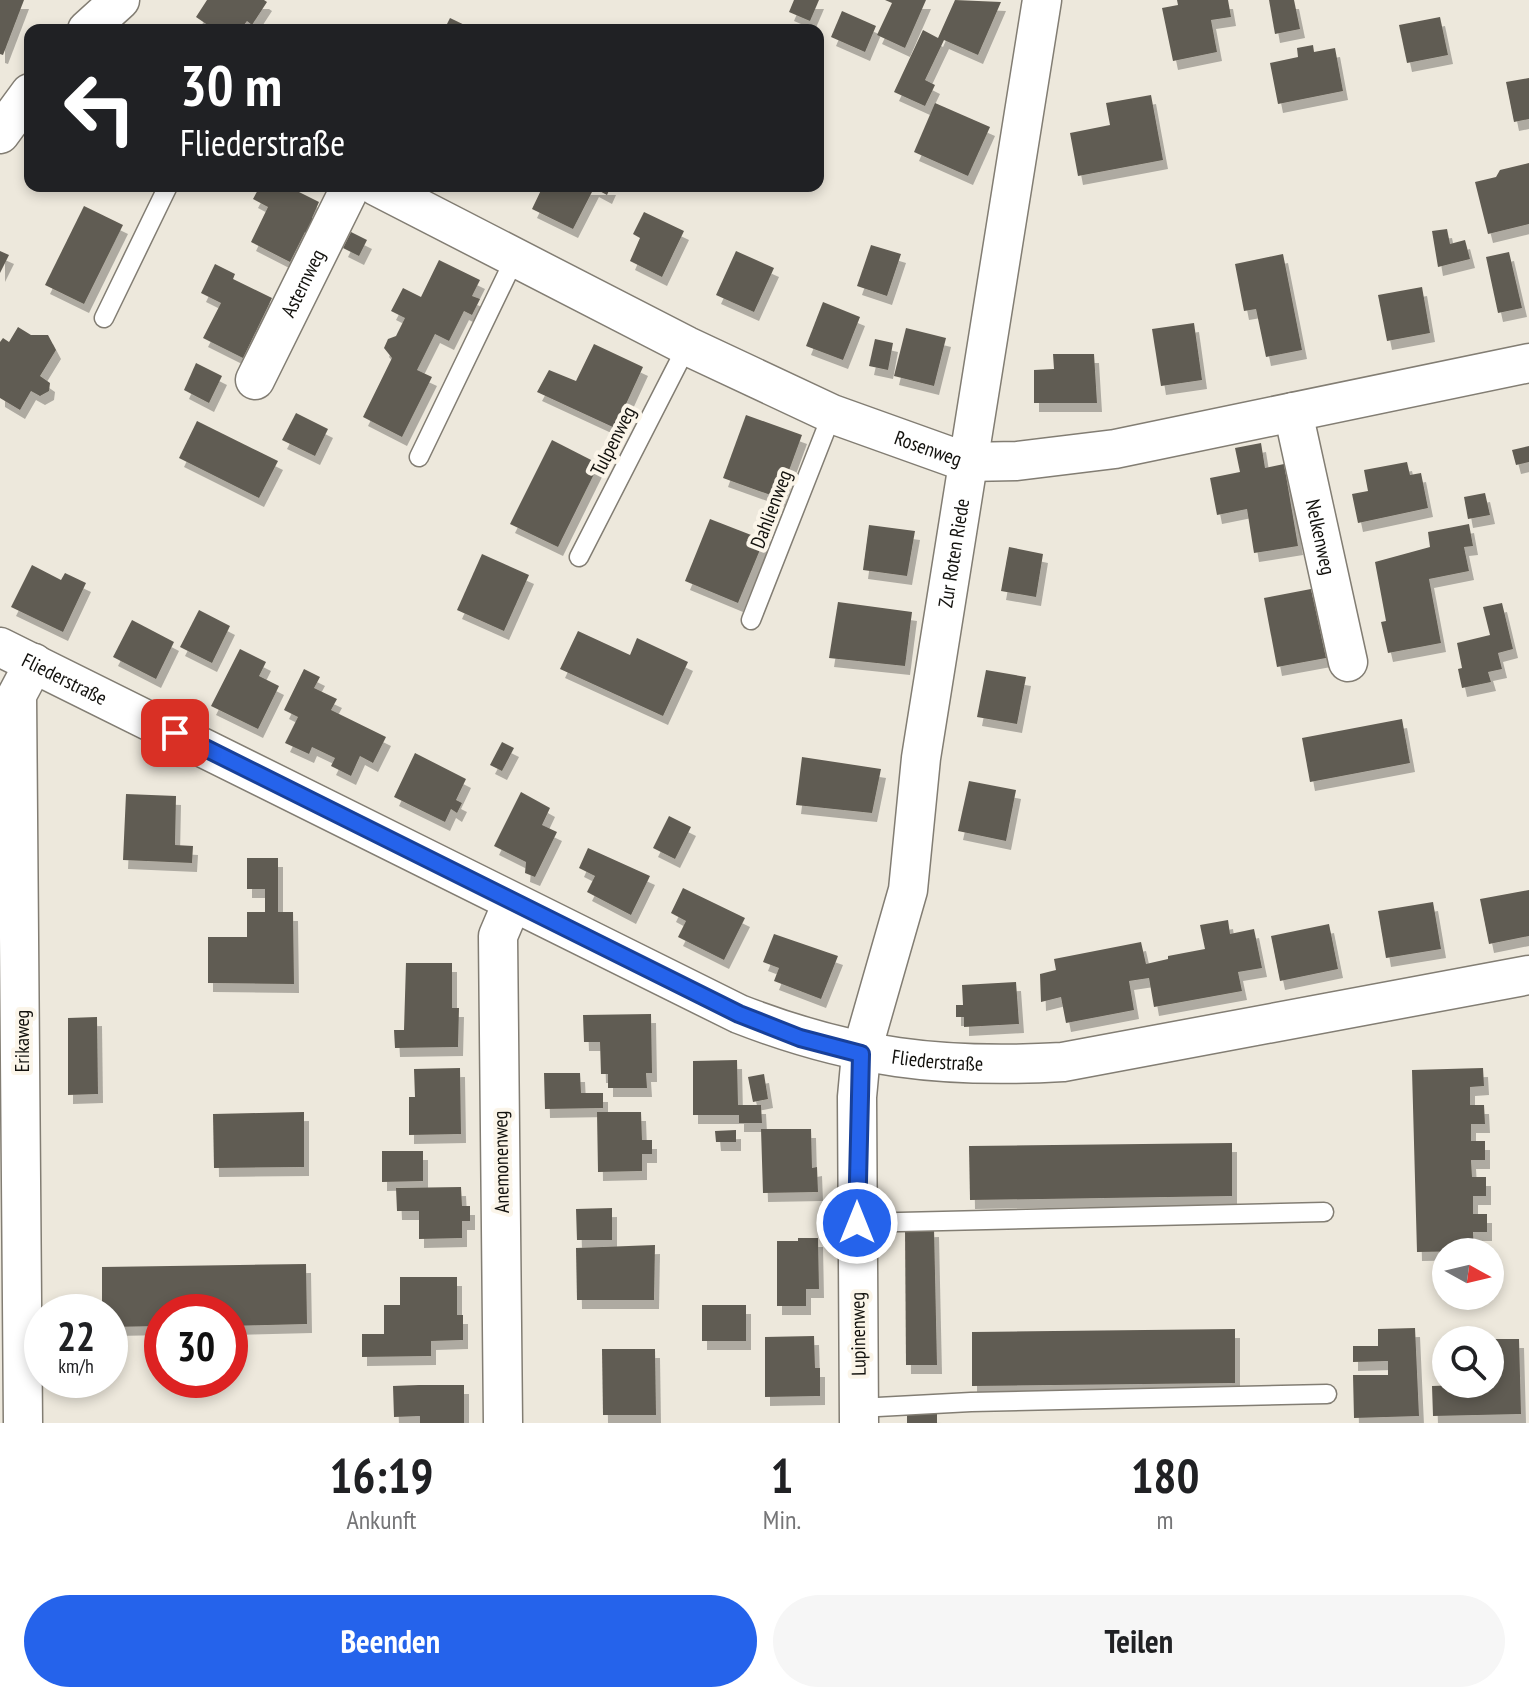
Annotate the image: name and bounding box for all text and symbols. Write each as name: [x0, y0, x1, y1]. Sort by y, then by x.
text: 30 m: [180, 49, 282, 121]
icon: left: [48, 56, 152, 160]
text: Fliederstraße: [180, 119, 345, 166]
street label: Asternweg: [275, 245, 331, 321]
street label: Tulpenweg: [584, 402, 642, 480]
street label: Rosenweg: [891, 424, 965, 472]
street label: Dahlienweg: [744, 466, 798, 552]
street label: Zur Roten Riede: [932, 497, 975, 609]
street label: Nelkenweg: [1300, 497, 1341, 577]
street label: Fliederstraße: [18, 647, 111, 711]
pin: [141, 699, 209, 767]
icon: arrive: [153, 711, 197, 755]
street label: Erikaweg: [9, 1010, 35, 1072]
street label: Fliederstraße: [890, 1043, 984, 1077]
street label: Anemonenweg: [487, 1111, 515, 1213]
position arrow: [815, 1181, 899, 1265]
north arrow: [1432, 1238, 1504, 1310]
map controls: [1432, 1238, 1504, 1398]
street label: Lupinenweg: [844, 1292, 872, 1376]
speed limit sign: 30: [144, 1294, 248, 1398]
text: 22: [57, 1310, 95, 1362]
button: search: [1432, 1326, 1504, 1398]
text: km/h: [58, 1353, 94, 1379]
text: 16:19: [330, 1444, 433, 1506]
text: 1: [771, 1444, 793, 1506]
text: 180: [1131, 1444, 1199, 1506]
text: Ankunft: [346, 1503, 416, 1536]
text: Min.: [763, 1503, 801, 1536]
text: m: [1157, 1503, 1174, 1536]
button: Beenden: [24, 1595, 757, 1687]
button: Teilen: [773, 1595, 1505, 1687]

